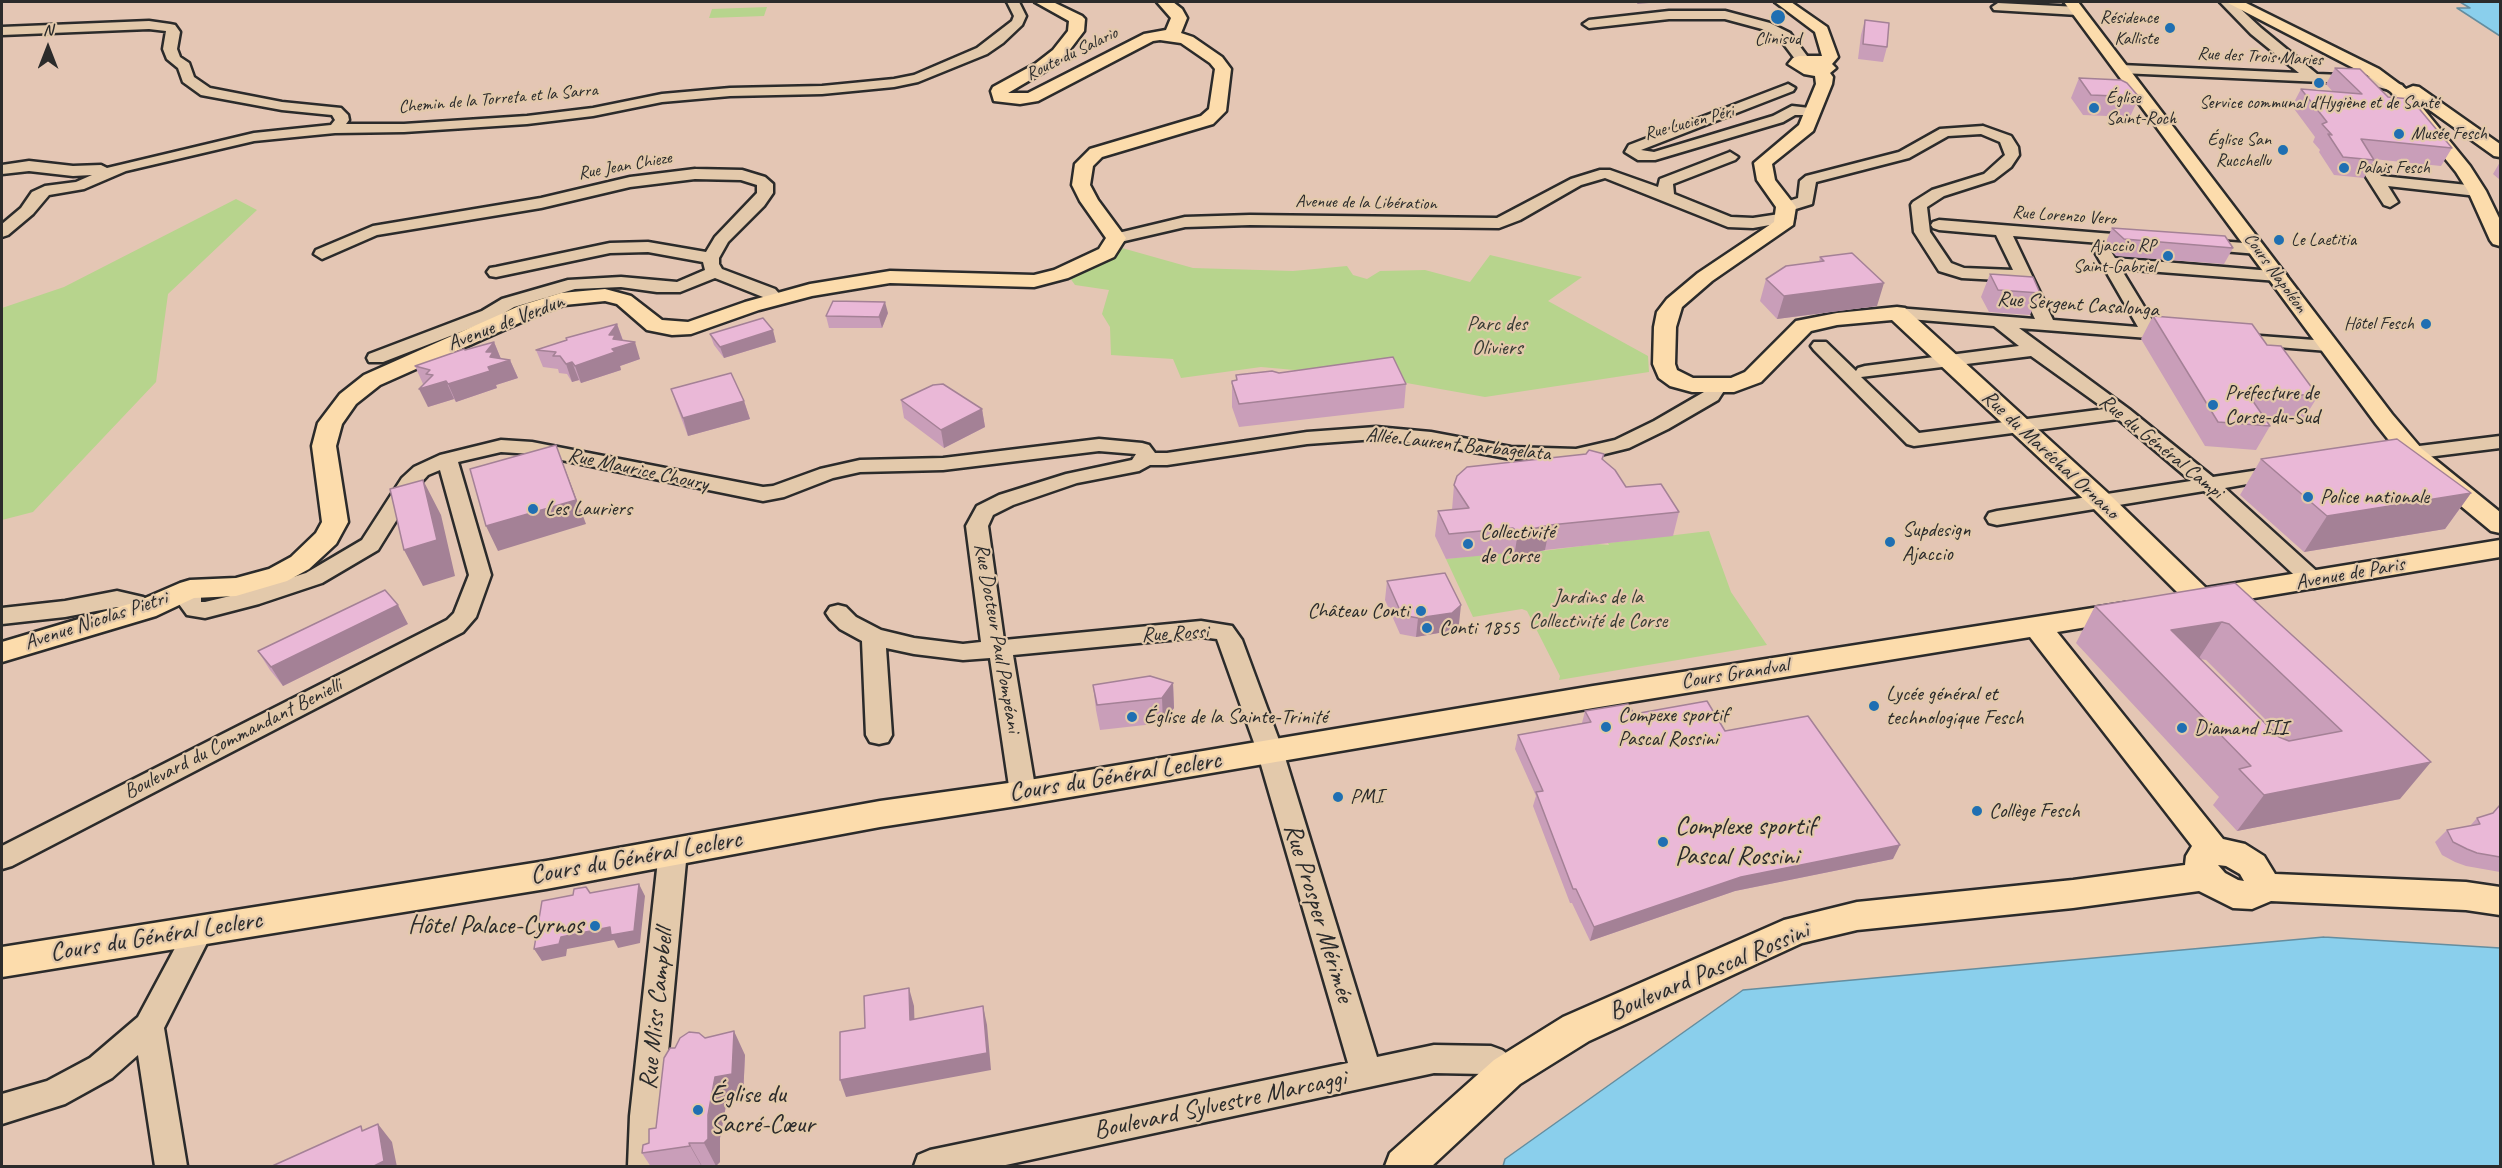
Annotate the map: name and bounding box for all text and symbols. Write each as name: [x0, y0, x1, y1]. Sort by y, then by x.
place label: Résidence Kalliste: [2100, 7, 2158, 50]
marker: Clinisud: [1769, 8, 1787, 26]
north arrow: [18, 18, 78, 78]
text: N: [43, 20, 53, 40]
marker: Résidence Kalliste: [2163, 21, 2177, 35]
street label: Route du Salario: [1023, 22, 1121, 86]
place label: Clinisud: [1755, 28, 1801, 50]
street label: Rue des Trois Maries: [2197, 43, 2323, 71]
marker: Service communal d'Hygiène et de Santé: [2312, 76, 2326, 90]
street label: Chemin de la Torreta et la Sarra: [398, 80, 598, 118]
place label: Église Saint-Roch: [2106, 87, 2176, 130]
place label: Service communal d'Hygiène et de Santé: [2199, 92, 2439, 114]
street label: Rue Lucien Péri: [1642, 101, 1736, 145]
marker: Église Saint-Roch: [2087, 101, 2101, 115]
place label: Musée Fesch: [2411, 123, 2487, 145]
marker: Musée Fesch: [2392, 127, 2406, 141]
place label: Église San Rucchellu: [2207, 129, 2271, 172]
marker: Église San Rucchellu: [2276, 143, 2290, 157]
street label: Rue Jean Chieze: [577, 147, 673, 185]
place label: Palais Fesch: [2356, 157, 2430, 179]
marker: Palais Fesch: [2337, 161, 2351, 175]
street label: Avenue de la Libération: [1295, 191, 1437, 215]
street label: Rue Lorenzo Vero: [2011, 202, 2117, 230]
street label: Cours Napoléon: [2239, 229, 2311, 317]
place label: Le Laetitia: [2291, 229, 2356, 251]
marker: Le Laetitia: [2272, 233, 2286, 247]
place label: Ajaccio RP Saint-Gabriel: [2073, 235, 2156, 278]
marker: Ajaccio RP Saint-Gabriel: [2161, 249, 2175, 263]
street label: Rue Sergent Casalonga: [1996, 287, 2160, 323]
street label: Avenue de Verdun: [444, 289, 568, 357]
park label: Parc des Oliviers: [1467, 311, 1527, 361]
place label: Hôtel Fesch: [2344, 313, 2414, 335]
marker: Hôtel Fesch: [2419, 317, 2433, 331]
place label: Préfecture de Corse-du-Sud: [2225, 380, 2319, 430]
street label: Rue du Maréchal Ornano: [1976, 385, 2124, 525]
street label: Rue du Général Campi: [2094, 389, 2228, 505]
marker: Préfecture de Corse-du-Sud: [2206, 398, 2220, 412]
street label: Allée Laurent Barbagelata: [1364, 423, 1552, 467]
street label: Rue Maurice Choury: [566, 443, 710, 497]
place label: Police nationale: [2320, 484, 2429, 510]
marker: Police nationale: [2301, 490, 2315, 504]
place label: Les Lauriers: [545, 496, 632, 522]
marker: Les Lauriers: [526, 502, 540, 516]
place label: Supdesign Ajaccio: [1902, 517, 1971, 567]
place label: Collectivité de Corse: [1480, 519, 1555, 569]
marker: Supdesign Ajaccio: [1883, 535, 1897, 549]
marker: Collectivité de Corse: [1461, 537, 1475, 551]
street label: Rue Docteur Paul Pompéani: [968, 541, 1026, 735]
street label: Avenue de Paris: [2294, 552, 2406, 596]
park label: Jardins de la Collectivité de Corse: [1529, 584, 1667, 634]
street label: Avenue Nicolas Pietri: [21, 586, 171, 656]
place label: Château Conti: [1307, 598, 1409, 624]
marker: Château Conti: [1414, 604, 1428, 618]
place label: Conti 1855: [1439, 615, 1520, 641]
street label: Rue Rossi: [1141, 620, 1209, 648]
marker: Conti 1855: [1420, 621, 1434, 635]
street label: Cours Grandval: [1680, 653, 1790, 695]
street label: Boulevard du Commandant Benielli: [120, 673, 346, 805]
place label: Lycée général et technologique Fesch: [1886, 681, 2024, 731]
marker: Lycée général et technologique Fesch: [1867, 699, 1881, 713]
place label: Compexe sportif Pascal Rossini: [1618, 702, 1728, 752]
place label: Église de la Sainte-Trinité: [1144, 704, 1327, 730]
marker: Église de la Sainte-Trinité: [1125, 710, 1139, 724]
place label: Diamand III: [2194, 715, 2288, 741]
marker: Compexe sportif Pascal Rossini: [1599, 720, 1613, 734]
marker: Diamand III: [2175, 721, 2189, 735]
street label: Cours du Général Leclerc: [1007, 745, 1223, 809]
place label: PMI: [1350, 784, 1383, 810]
marker: PMI: [1331, 790, 1345, 804]
place label: Collège Fesch: [1989, 798, 2080, 824]
marker: Collège Fesch: [1970, 804, 1984, 818]
place label: Complexe sportif Pascal Rossini: [1675, 811, 1816, 873]
street label: Rue Prosper Mérimée: [1276, 820, 1360, 1006]
street label: Cours du Général Leclerc: [528, 824, 744, 892]
marker: Complexe sportif Pascal Rossini: [1656, 835, 1670, 849]
street label: Cours du Général Leclerc: [48, 905, 264, 969]
place label: Hôtel Palace-Cyrnos: [408, 910, 583, 942]
street label: Boulevard Pascal Rossini: [1604, 916, 1814, 1028]
marker: Hôtel Palace-Cyrnos: [588, 919, 602, 933]
street label: Rue Miss Campbell: [633, 927, 681, 1091]
street label: Boulevard Sylvestre Marcaggi: [1091, 1063, 1349, 1147]
place label: Église du Sacré-Cœur: [710, 1079, 815, 1140]
marker: Église du Sacré-Cœur: [691, 1103, 705, 1117]

